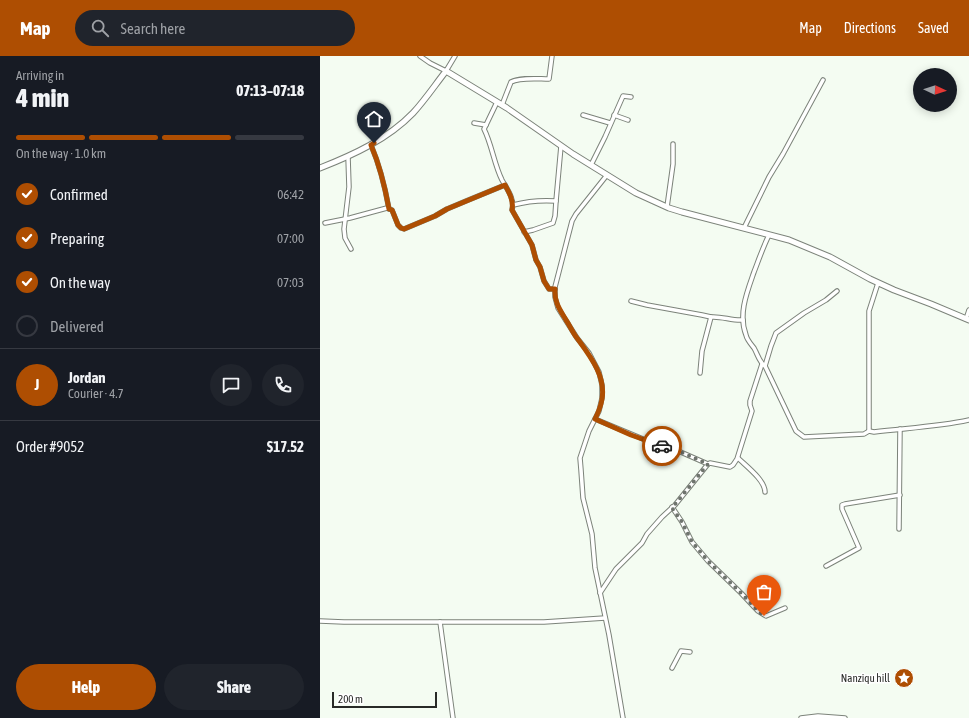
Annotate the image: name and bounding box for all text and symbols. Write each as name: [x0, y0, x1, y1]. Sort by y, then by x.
search box: [75, 10, 355, 46]
text: Map: [20, 17, 51, 39]
icon: search: [89, 17, 111, 39]
text: Search here: [121, 20, 185, 37]
text: Map: [799, 20, 822, 36]
text: Directions: [844, 20, 896, 36]
text: Saved: [918, 20, 949, 36]
text: Arriving in: [16, 68, 64, 83]
north arrow: [913, 68, 957, 112]
map controls: [913, 68, 957, 112]
text: 07:13–07:18: [236, 82, 304, 99]
text: 4 min: [16, 83, 69, 113]
pin: [357, 102, 391, 143]
icon: home: [363, 108, 385, 130]
text: On the way · 1.0 km: [16, 146, 106, 161]
icon: check: [16, 183, 38, 205]
text: Confirmed: [50, 186, 108, 203]
text: 06:42: [277, 187, 304, 202]
icon: check: [16, 227, 38, 249]
text: Preparing: [50, 230, 104, 247]
text: 07:00: [277, 231, 304, 246]
icon: check: [16, 271, 38, 293]
text: On the way: [50, 274, 111, 291]
text: 07:03: [277, 275, 304, 290]
text: Delivered: [50, 318, 104, 335]
button: chat: [210, 364, 252, 406]
button: phone: [262, 364, 304, 406]
text: Jordan: [68, 369, 106, 386]
text: J: [35, 376, 39, 393]
text: Courier · 4.7: [68, 386, 124, 401]
courier: [642, 426, 682, 466]
icon: car: [651, 435, 673, 457]
text: Order #9052: [16, 438, 84, 455]
text: $17.52: [267, 438, 304, 455]
pin: [747, 575, 781, 616]
icon: bag: [753, 581, 775, 603]
button: Help: [16, 664, 156, 710]
button: Share: [164, 664, 304, 710]
place icon: Nanziqu hill: [893, 667, 915, 689]
place label: Nanziqu hill: [841, 672, 890, 684]
scale bar: [332, 690, 437, 709]
text: 200 m: [338, 693, 363, 705]

